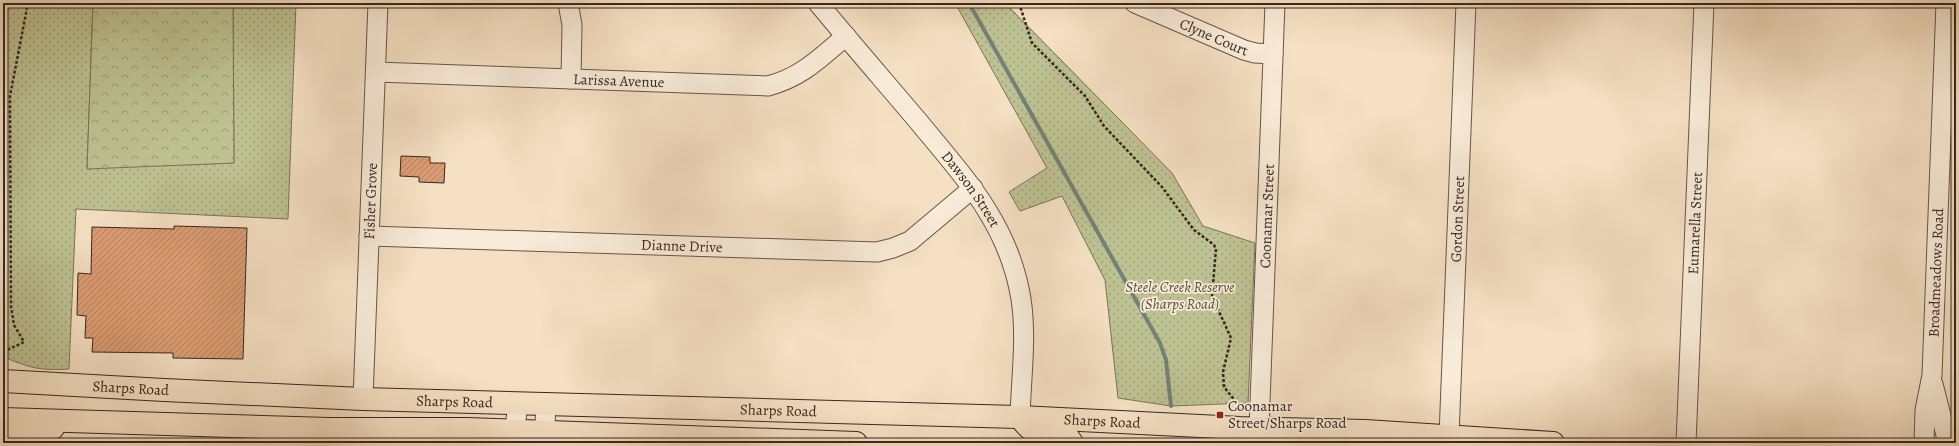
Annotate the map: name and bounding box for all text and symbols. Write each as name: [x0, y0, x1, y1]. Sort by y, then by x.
street label: Clyne Court: [1176, 13, 1250, 61]
street label: Larissa Avenue: [573, 69, 665, 92]
street label: Dawson Street: [937, 147, 1005, 231]
street label: Fisher Grove: [359, 162, 382, 240]
street label: Coonamar Street: [1255, 164, 1279, 269]
street label: Eumarella Street: [1683, 171, 1707, 275]
street label: Gordon Street: [1446, 176, 1469, 263]
street label: Broadmeadows Road: [1923, 207, 1948, 338]
street label: Dianne Drive: [641, 235, 723, 257]
park label: Steele Creek Reserve (Sharps Road): [1126, 277, 1235, 314]
street label: Sharps Road: [92, 376, 171, 400]
street label: Sharps Road: [416, 390, 494, 413]
place label: Coonamar Street/Sharps Road: [1228, 396, 1347, 433]
street label: Sharps Road: [740, 399, 818, 421]
street label: Sharps Road: [1063, 409, 1142, 433]
marker: Coonamar Street/Sharps Road: [1215, 410, 1225, 420]

